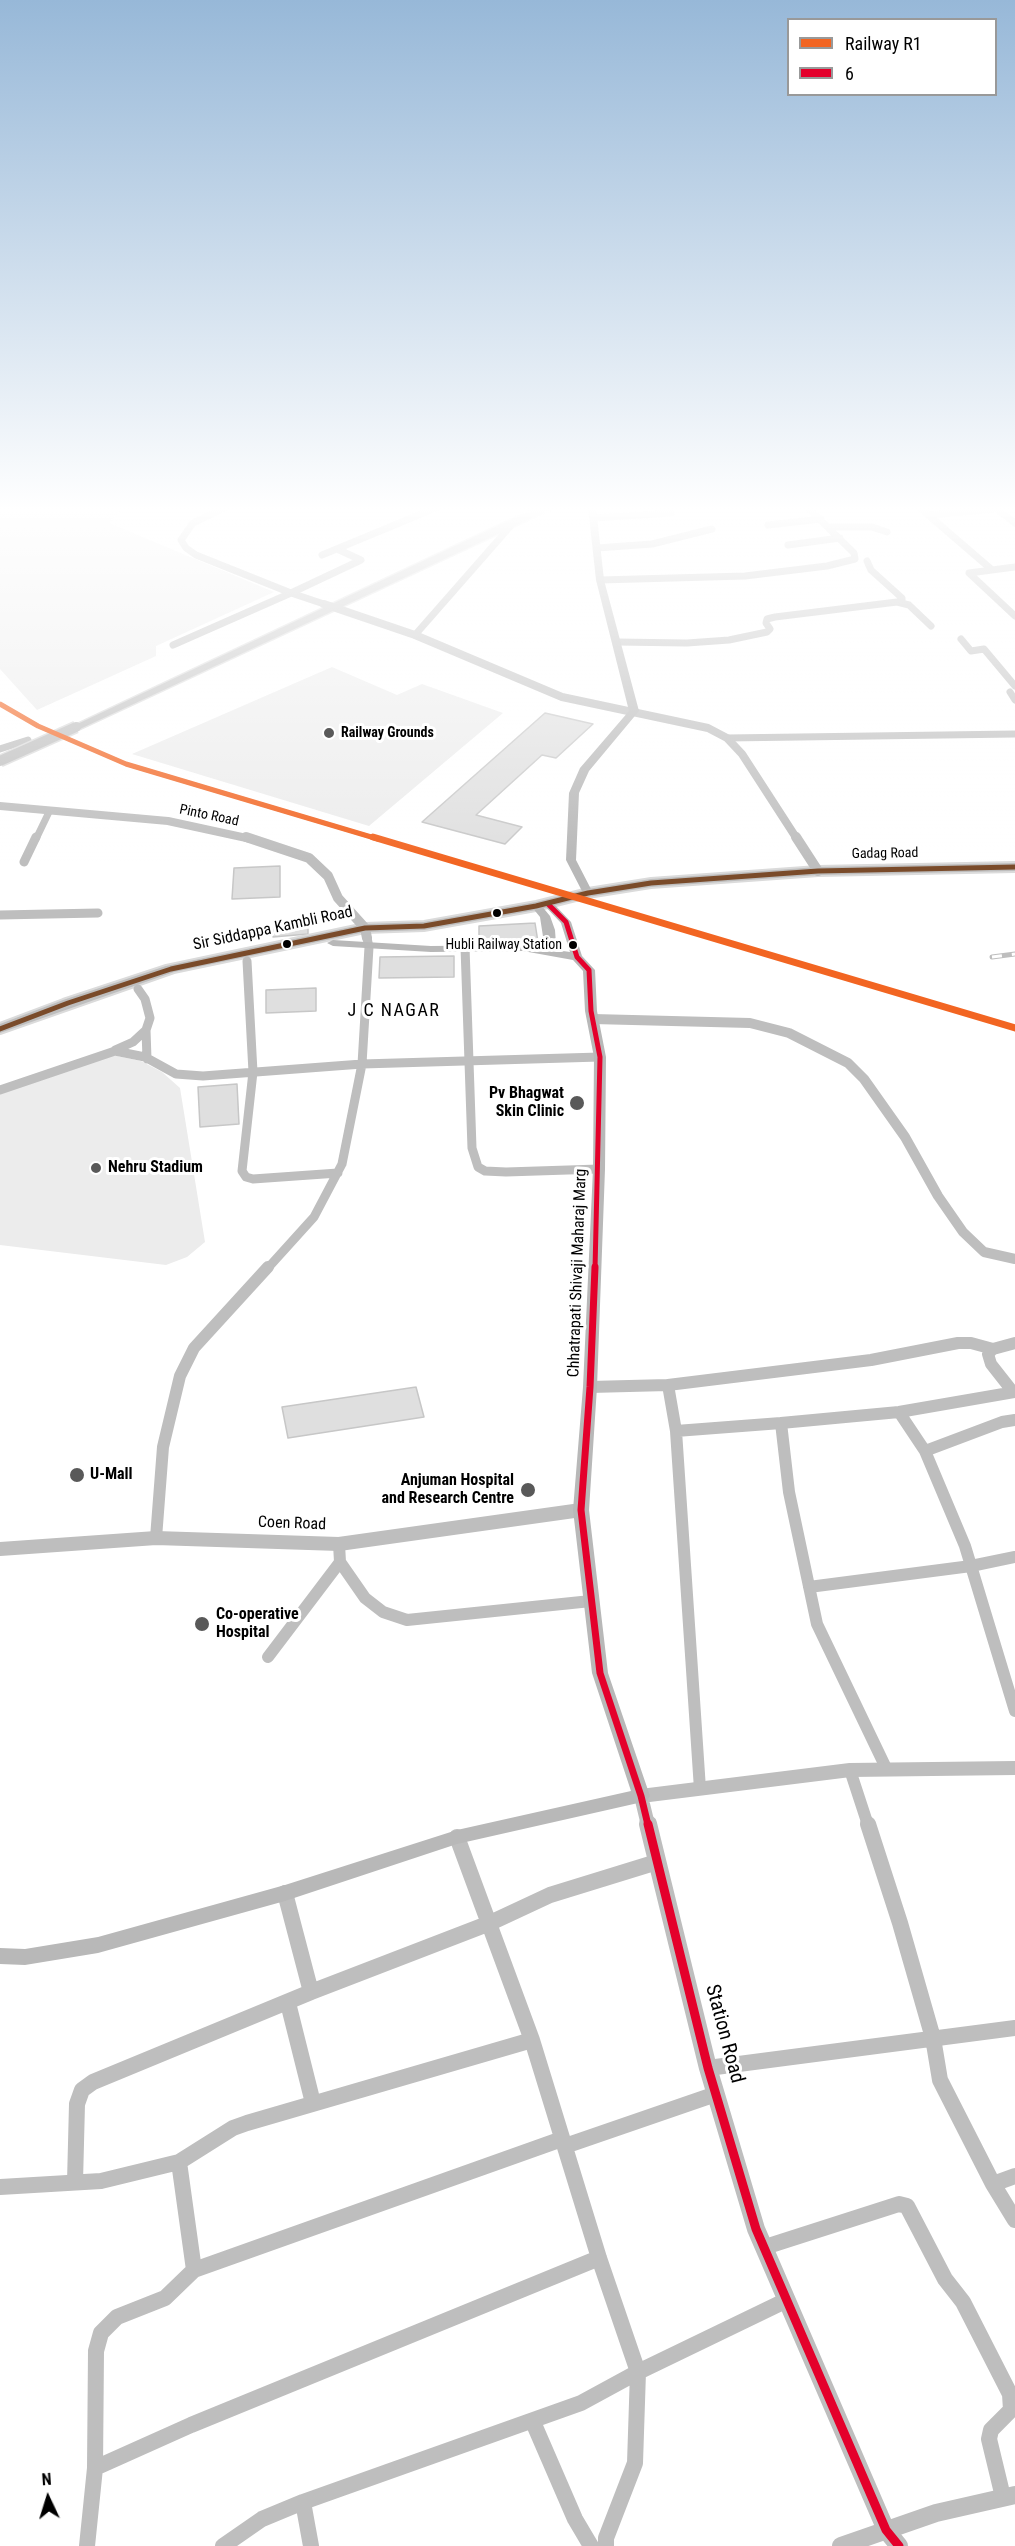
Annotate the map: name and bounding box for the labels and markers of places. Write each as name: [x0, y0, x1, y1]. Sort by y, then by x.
place label: Railway Grounds: [341, 725, 434, 741]
marker: Railway Grounds: [322, 726, 336, 740]
unlabelled marker: [491, 907, 503, 919]
place label: Hubli Railway Station: [445, 937, 562, 953]
unlabelled marker: [281, 938, 293, 950]
marker: Hubli Railway Station: [567, 939, 579, 951]
place label: Pv Bhagwat Skin Clinic: [489, 1084, 564, 1122]
marker: Pv Bhagwat Skin Clinic: [568, 1094, 586, 1112]
place label: Nehru Stadium: [108, 1158, 203, 1178]
marker: Nehru Stadium: [89, 1161, 103, 1175]
place label: U-Mall: [90, 1465, 133, 1485]
marker: U-Mall: [68, 1466, 86, 1484]
place label: Anjuman Hospital and Research Centre: [382, 1471, 514, 1509]
marker: Anjuman Hospital and Research Centre: [519, 1481, 537, 1499]
place label: Co-operative Hospital: [216, 1605, 299, 1643]
marker: Co-operative Hospital: [193, 1615, 211, 1633]

